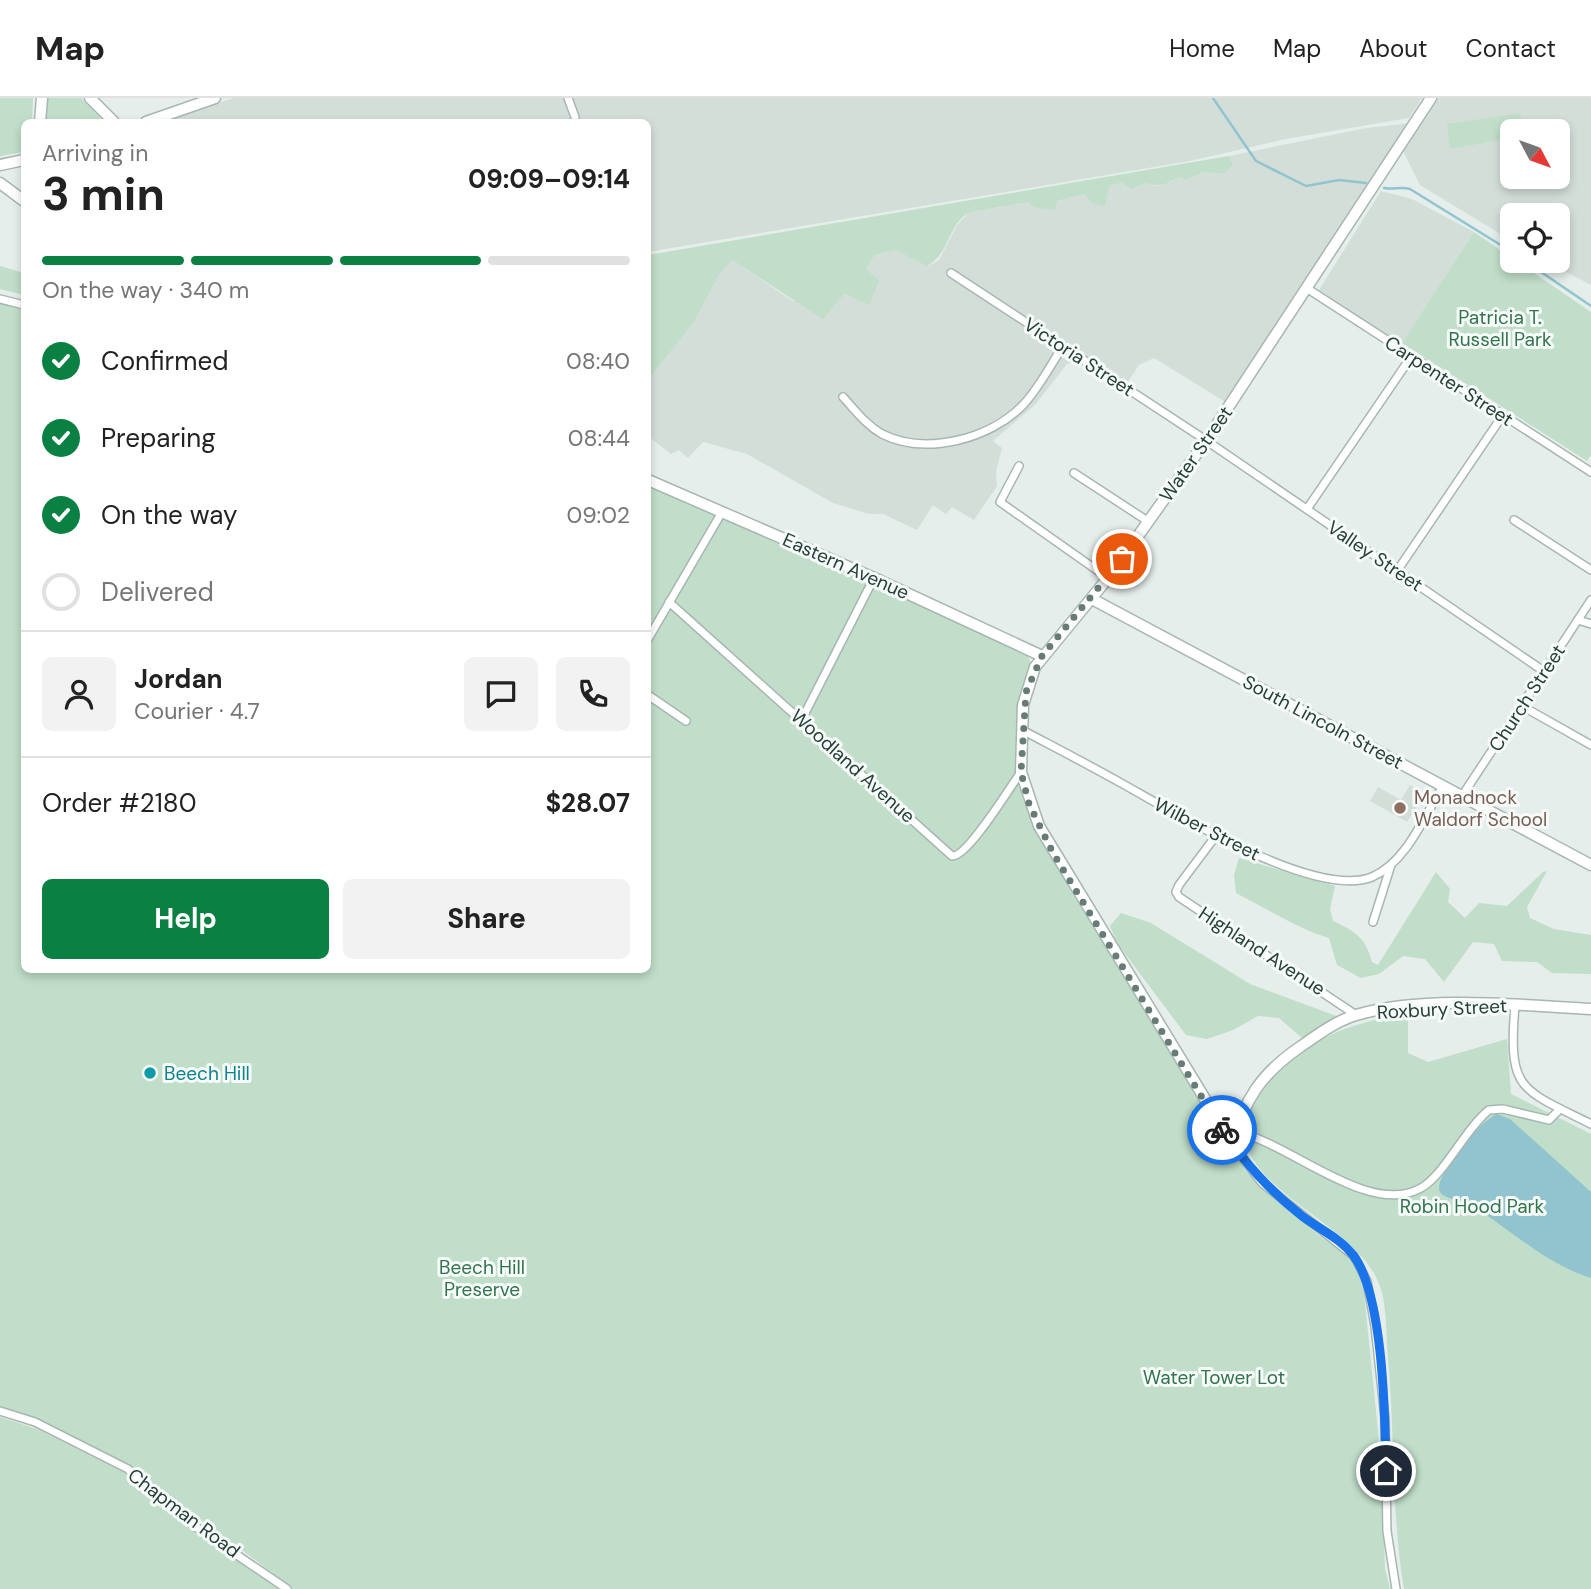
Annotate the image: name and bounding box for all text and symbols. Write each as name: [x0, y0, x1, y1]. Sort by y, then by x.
text: Map: [35, 27, 105, 70]
text: Home: [1169, 33, 1235, 64]
text: Map: [1273, 33, 1321, 64]
text: About: [1359, 33, 1428, 64]
text: Contact: [1466, 33, 1556, 64]
north arrow: [1500, 119, 1570, 189]
map controls: [1500, 119, 1570, 273]
text: Arriving in: [42, 138, 148, 168]
text: 09:09–09:14: [468, 162, 630, 196]
text: 3 min: [42, 164, 165, 224]
button: locate: [1500, 203, 1570, 273]
text: On the way · 340 m: [42, 275, 249, 305]
park label: Patricia T. Russell Park: [1448, 305, 1552, 352]
street label: Victoria Street: [1019, 312, 1139, 402]
street label: Carpenter Street: [1380, 330, 1518, 432]
icon: check: [42, 342, 80, 380]
text: Confirmed: [101, 344, 228, 378]
text: 08:40: [566, 346, 630, 376]
street label: Water Street: [1154, 401, 1238, 507]
icon: check: [42, 419, 80, 457]
text: Preparing: [101, 421, 216, 455]
text: 08:44: [568, 423, 630, 453]
icon: check: [42, 496, 80, 534]
text: On the way: [101, 498, 237, 532]
text: 09:02: [566, 500, 630, 530]
street label: Valley Street: [1322, 515, 1428, 597]
street label: Eastern Avenue: [779, 527, 913, 605]
pin: [1092, 529, 1152, 589]
icon: bag: [1103, 540, 1141, 578]
text: Delivered: [101, 575, 214, 609]
street label: Church Street: [1483, 640, 1571, 756]
button: person: [42, 657, 116, 731]
button: chat: [464, 657, 538, 731]
button: phone: [556, 657, 630, 731]
text: Jordan: [134, 662, 223, 696]
street label: South Lincoln Street: [1238, 669, 1408, 775]
text: Courier · 4.7: [134, 696, 260, 726]
street label: Woodland Avenue: [786, 704, 920, 828]
place label: Monadnock Waldorf School: [1414, 785, 1547, 832]
text: Order #2180: [42, 786, 196, 820]
text: $28.07: [545, 786, 630, 820]
street label: Wilber Street: [1150, 792, 1264, 866]
marker: Monadnock Waldorf School: [1392, 800, 1408, 816]
button: Help: [42, 879, 329, 959]
button: Share: [343, 879, 630, 959]
street label: Highland Avenue: [1194, 901, 1330, 1001]
street label: Roxbury Street: [1376, 993, 1508, 1025]
place label: Beech Hill: [164, 1061, 250, 1086]
marker: Beech Hill: [142, 1065, 158, 1081]
courier: [1187, 1095, 1257, 1165]
icon: bike: [1203, 1111, 1241, 1149]
park label: Robin Hood Park: [1400, 1194, 1545, 1219]
park label: Beech Hill Preserve: [439, 1255, 525, 1302]
park label: Water Tower Lot: [1143, 1365, 1285, 1390]
pin: [1356, 1441, 1416, 1501]
icon: home: [1367, 1452, 1405, 1490]
street label: Chapman Road: [123, 1463, 245, 1563]

